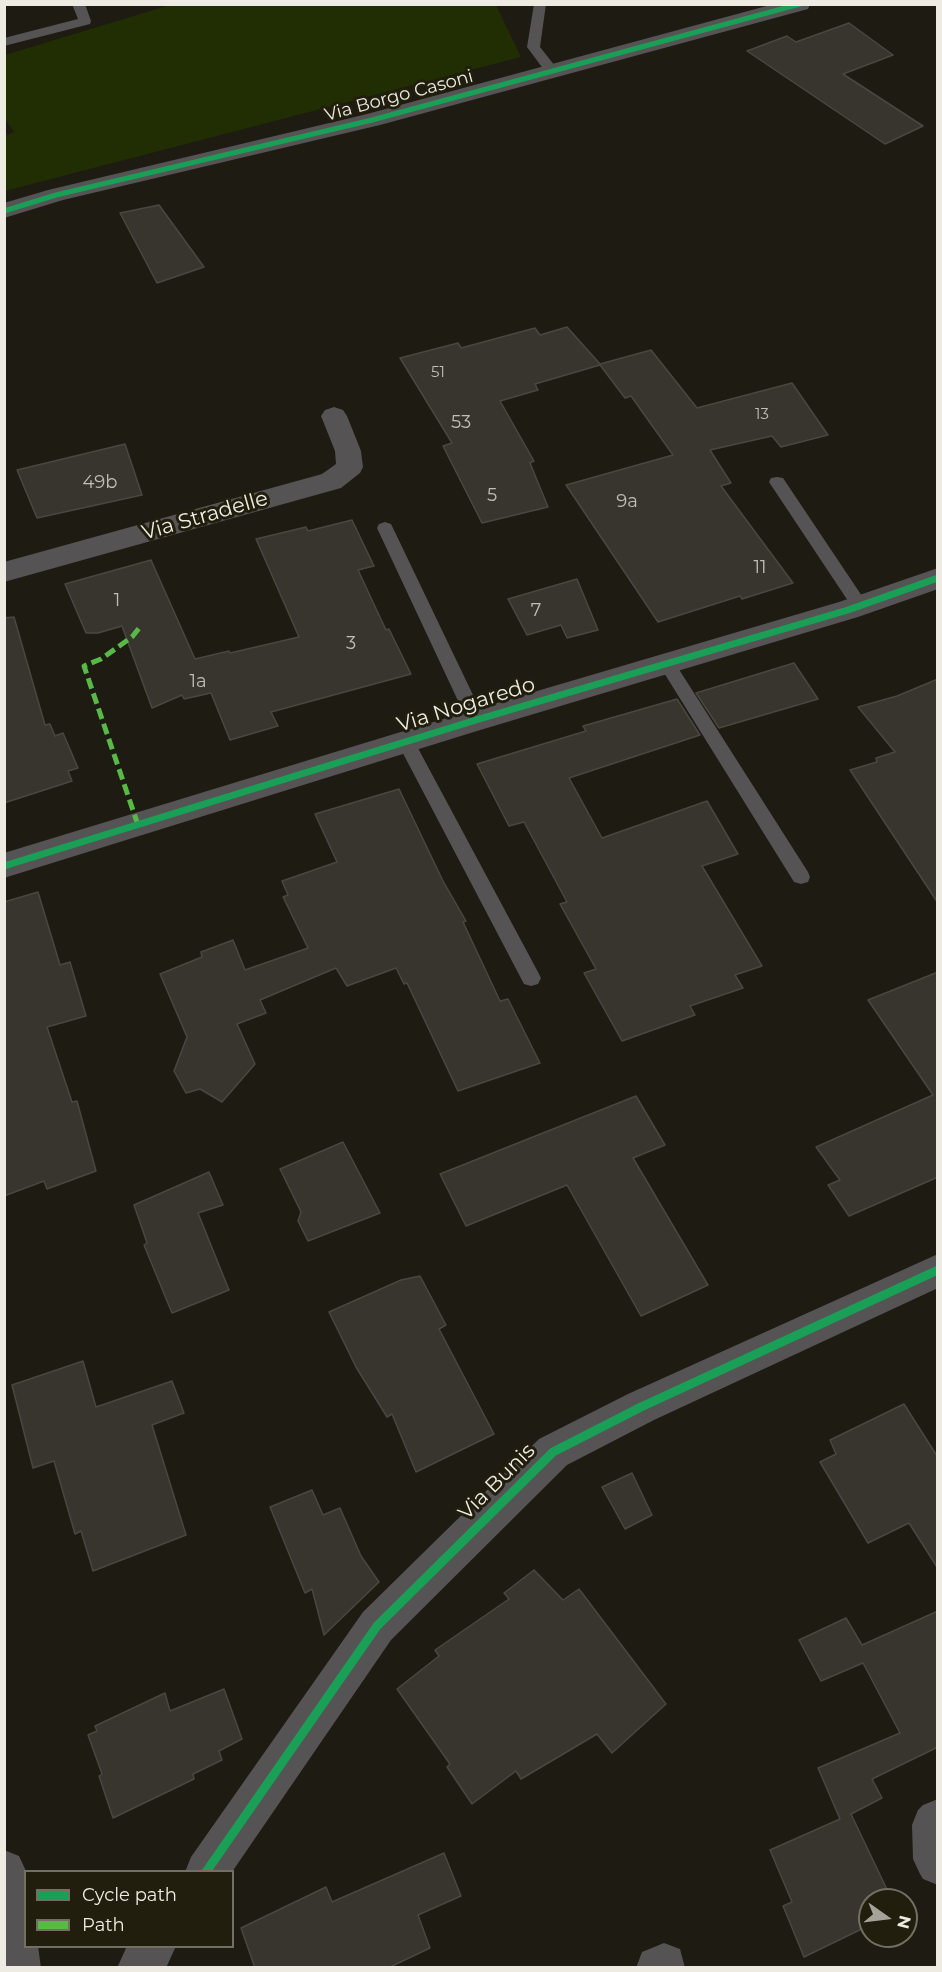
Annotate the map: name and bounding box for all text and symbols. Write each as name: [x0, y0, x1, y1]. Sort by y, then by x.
street label: Via Borgo Casoni: [322, 66, 476, 126]
house number: 51: [431, 364, 445, 382]
house number: 13: [755, 406, 769, 424]
house number: 53: [451, 412, 471, 434]
house number: 49b: [83, 472, 117, 494]
house number: 5: [487, 485, 497, 507]
street label: Via Stradelle: [139, 486, 271, 546]
house number: 9a: [616, 491, 638, 513]
house number: 11: [754, 557, 766, 579]
house number: 1: [114, 590, 120, 612]
house number: 7: [531, 600, 541, 622]
house number: 3: [346, 633, 356, 655]
house number: 1a: [189, 671, 207, 693]
street label: Via Nogaredo: [394, 672, 538, 738]
street label: Via Bunis: [453, 1438, 541, 1526]
legend: [24, 1870, 234, 1948]
text: Cycle path: [82, 1884, 177, 1906]
north arrow: [858, 1888, 918, 1948]
text: N: [893, 1913, 915, 1931]
text: Path: [82, 1914, 125, 1936]

